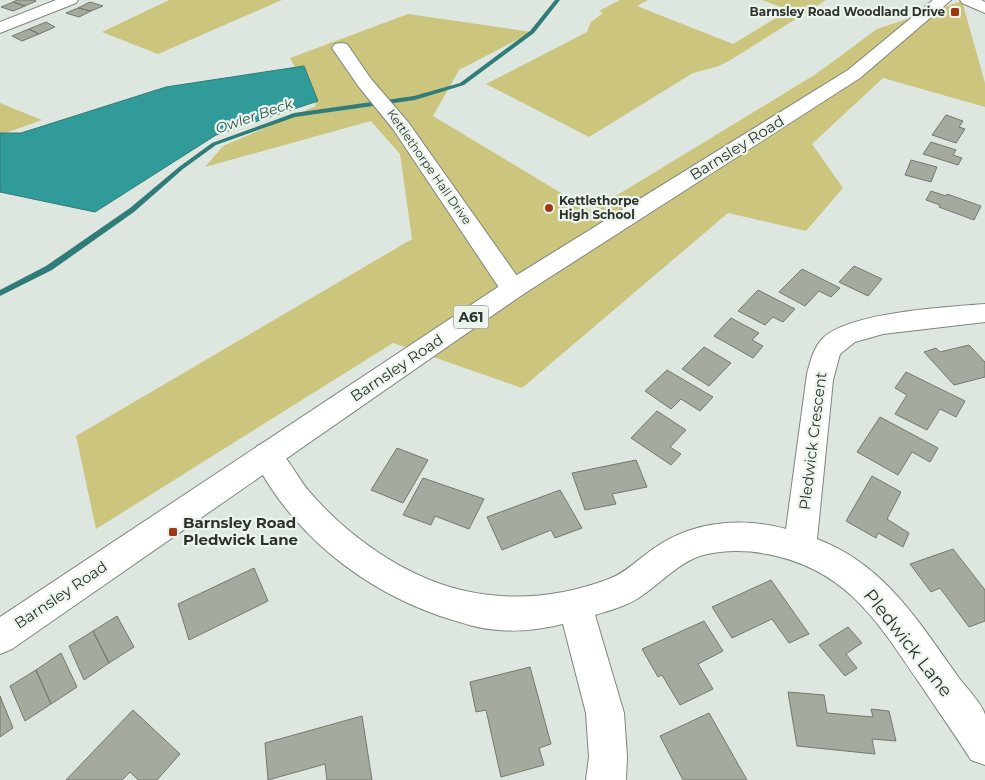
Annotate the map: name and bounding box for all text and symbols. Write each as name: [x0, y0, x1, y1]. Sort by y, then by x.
place label: Barnsley Road Woodland Drive: [750, 4, 945, 19]
marker: Barnsley Road Woodland Drive: [949, 6, 961, 18]
water label: Owler Beck: [213, 94, 296, 138]
street label: Kettlethorpe Hall Drive: [384, 106, 475, 227]
street label: Barnsley Road: [686, 111, 787, 184]
place label: Kettlethorpe High School: [559, 193, 640, 222]
marker: Kettlethorpe High School: [543, 202, 555, 214]
road number: A61: [454, 306, 488, 328]
street label: Barnsley Road: [347, 330, 447, 406]
street label: Pledwick Crescent: [795, 371, 830, 511]
place label: Barnsley Road Pledwick Lane: [183, 513, 298, 549]
marker: Barnsley Road Pledwick Lane: [167, 526, 179, 538]
street label: Barnsley Road: [11, 557, 111, 633]
street label: Pledwick Lane: [859, 585, 957, 702]

